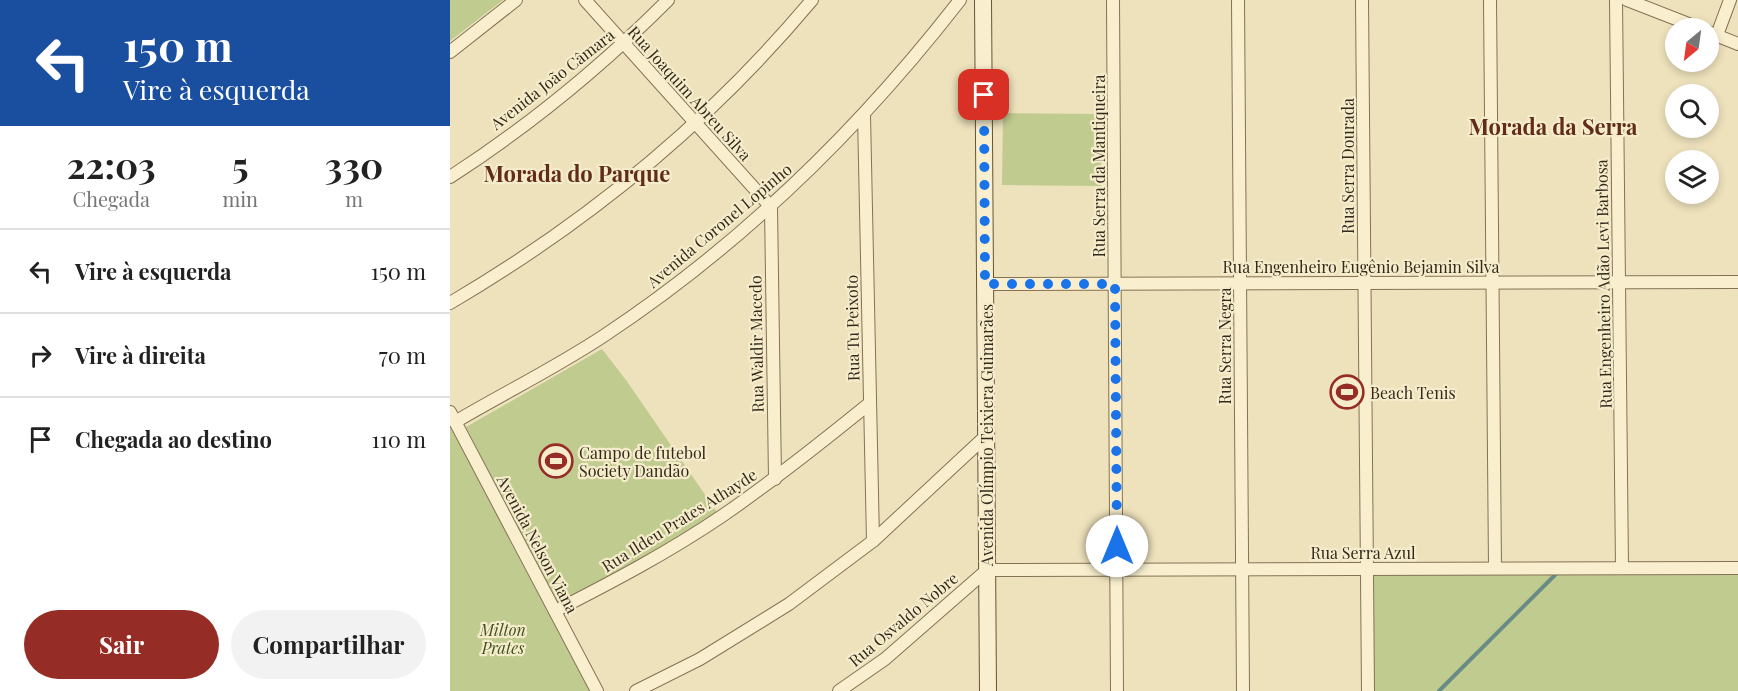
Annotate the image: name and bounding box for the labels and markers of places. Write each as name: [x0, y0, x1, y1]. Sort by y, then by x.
pin: [958, 69, 1009, 120]
sports icon: Beach Tenis: [1329, 374, 1365, 410]
place label: Beach Tenis: [1370, 382, 1456, 403]
place label: Campo de futebol Society Dandão: [579, 442, 707, 481]
sports icon: Campo de futebol Society Dandão: [538, 443, 574, 479]

